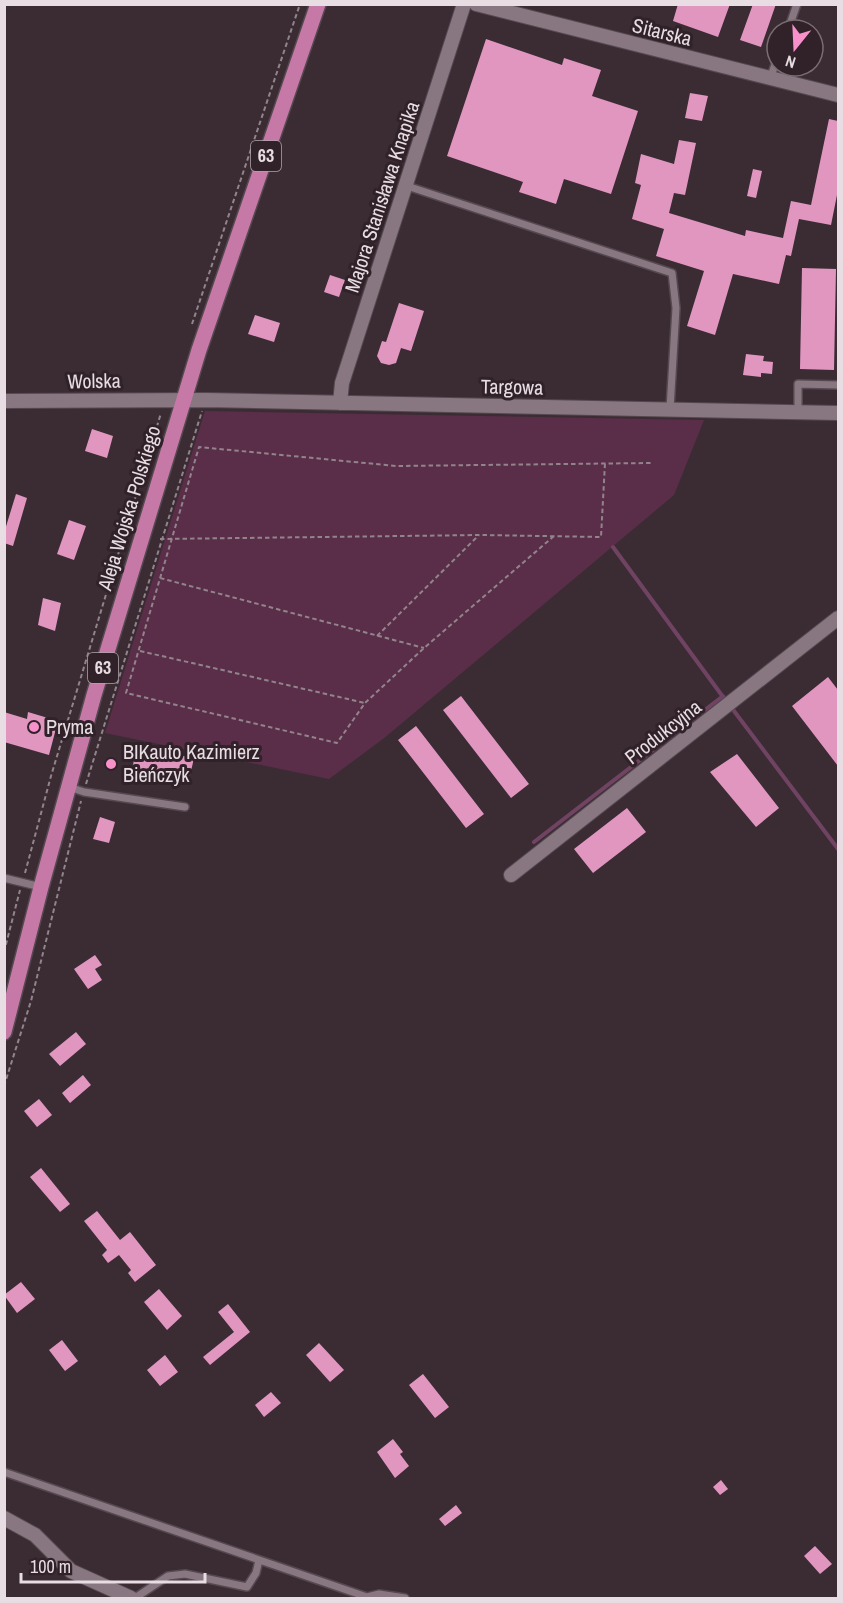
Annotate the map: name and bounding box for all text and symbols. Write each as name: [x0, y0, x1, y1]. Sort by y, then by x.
street label: Sitarska: [630, 11, 695, 52]
north arrow: [765, 18, 825, 78]
text: N: [782, 50, 798, 74]
street label: Majora Stanisława Knapika: [338, 98, 425, 296]
road number: 63: [251, 141, 281, 171]
street label: Wolska: [67, 367, 121, 394]
street label: Targowa: [481, 372, 543, 401]
street label: Aleja Wojska Polskiego: [90, 422, 166, 595]
road number: 63: [88, 653, 118, 683]
street label: Produkcyjna: [619, 693, 707, 770]
place label: Pryma: [46, 713, 93, 740]
marker: Pryma: [27, 720, 41, 734]
place label: BIKauto Kazimierz Bieńczyk: [123, 738, 260, 788]
marker: BIKauto Kazimierz Bieńczyk: [104, 757, 118, 771]
scale bar: [21, 1546, 206, 1584]
text: 100 m: [30, 1554, 71, 1579]

